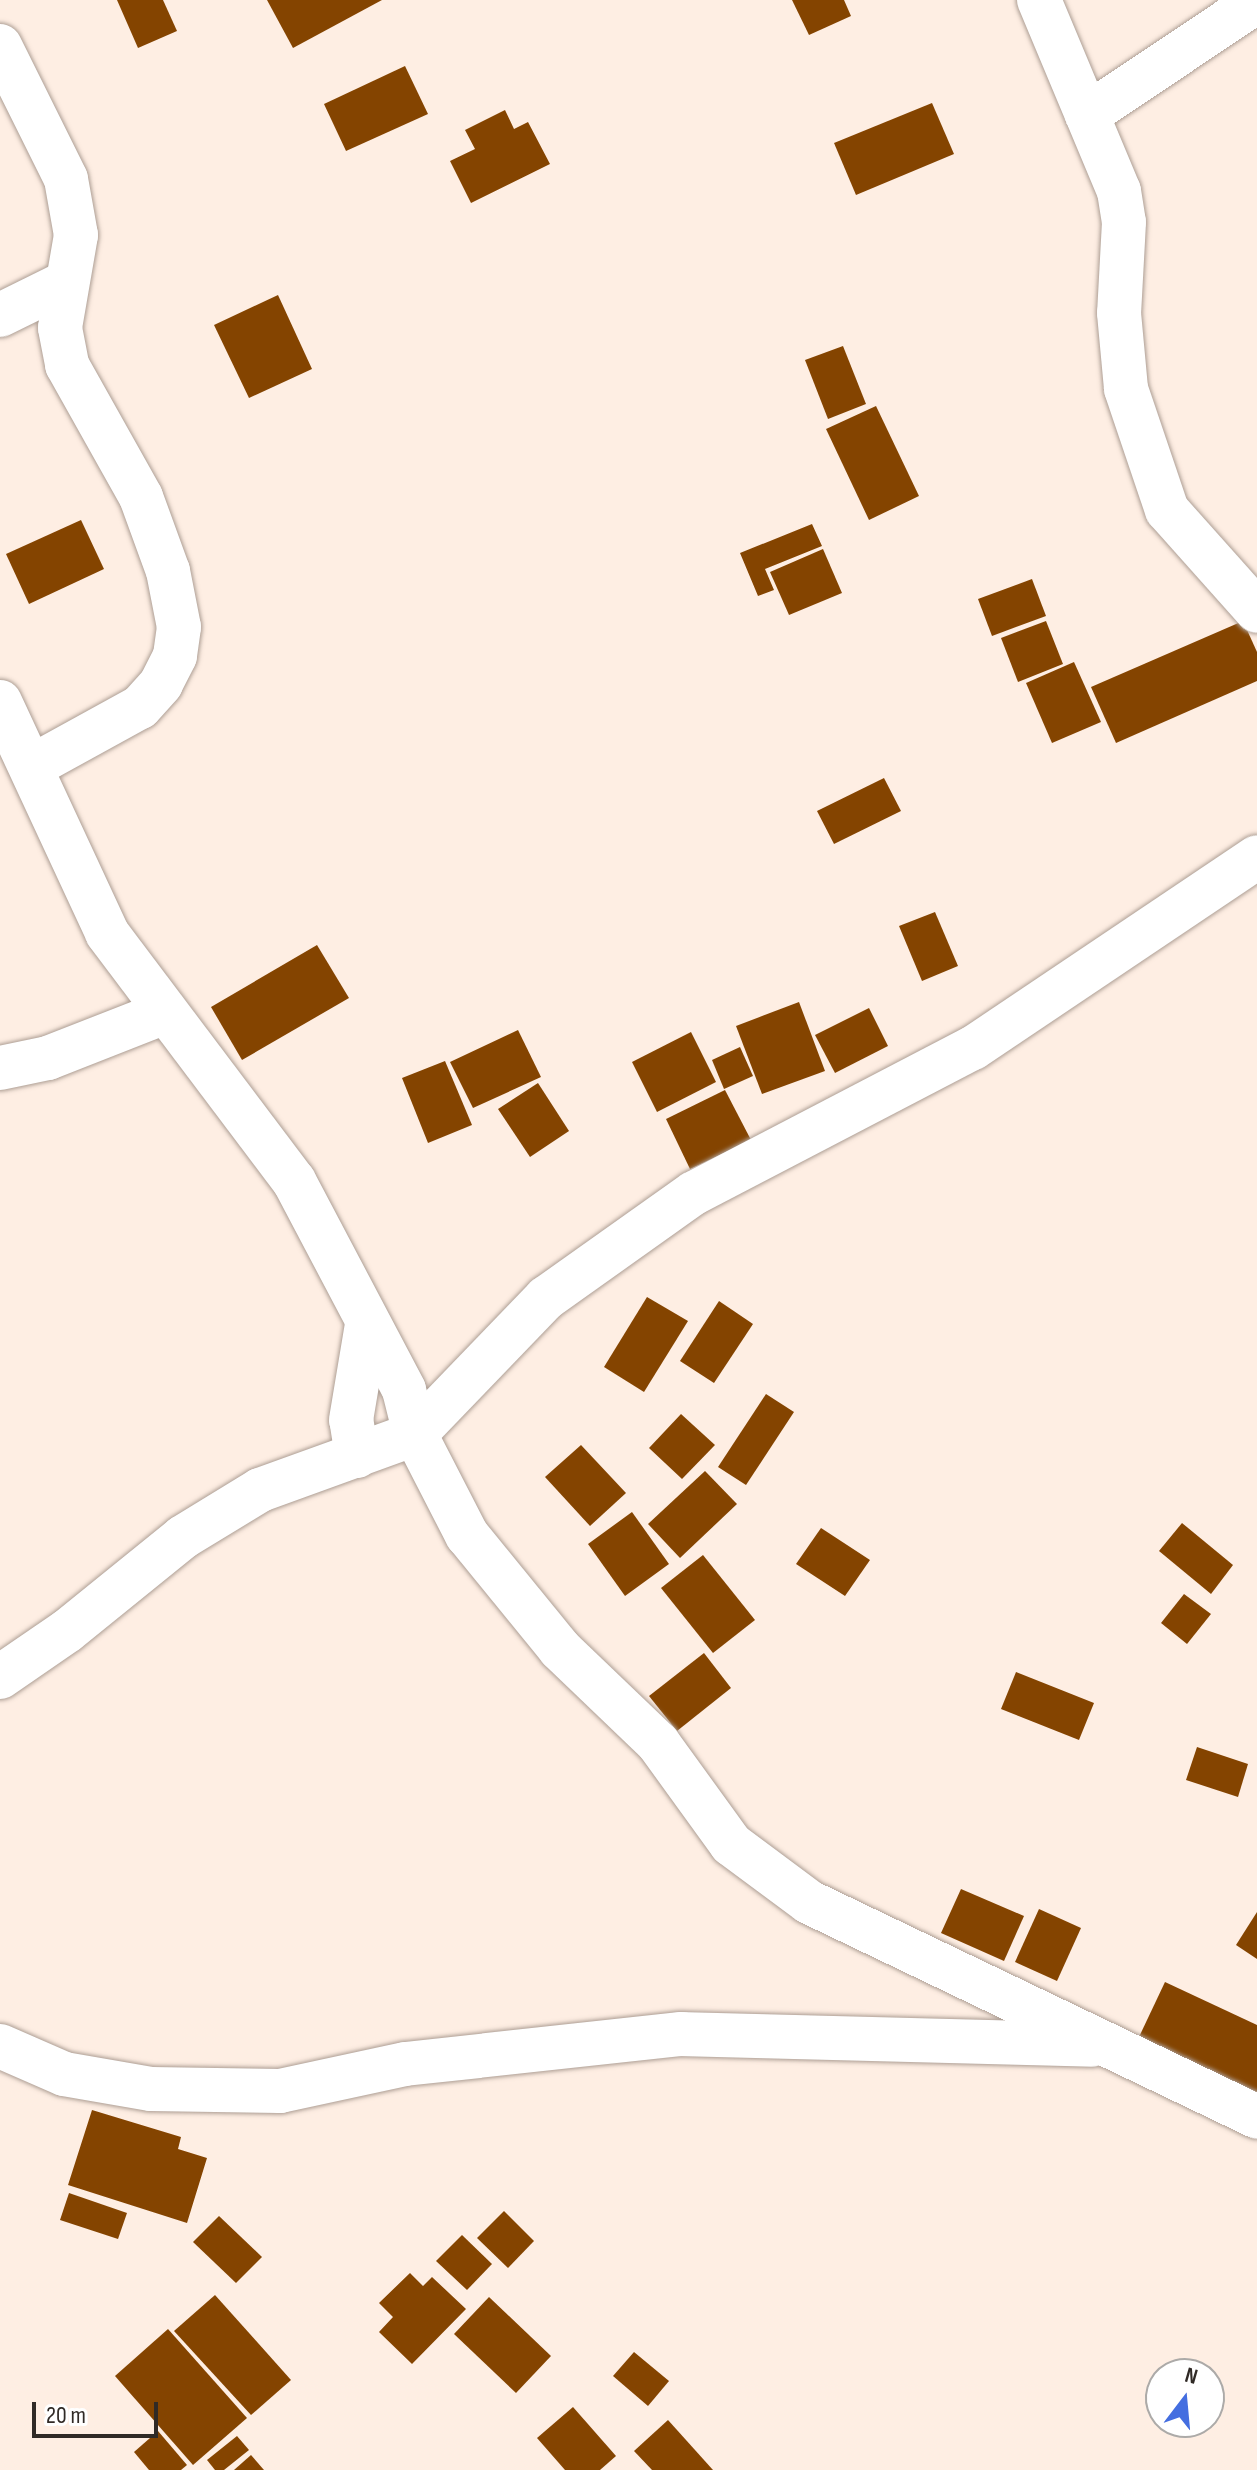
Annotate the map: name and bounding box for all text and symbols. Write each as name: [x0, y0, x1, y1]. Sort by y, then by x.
north arrow: [1145, 2358, 1225, 2438]
text: N: [1182, 2362, 1201, 2391]
scale bar: [36, 2386, 162, 2436]
text: 20 m: [46, 2401, 86, 2430]

